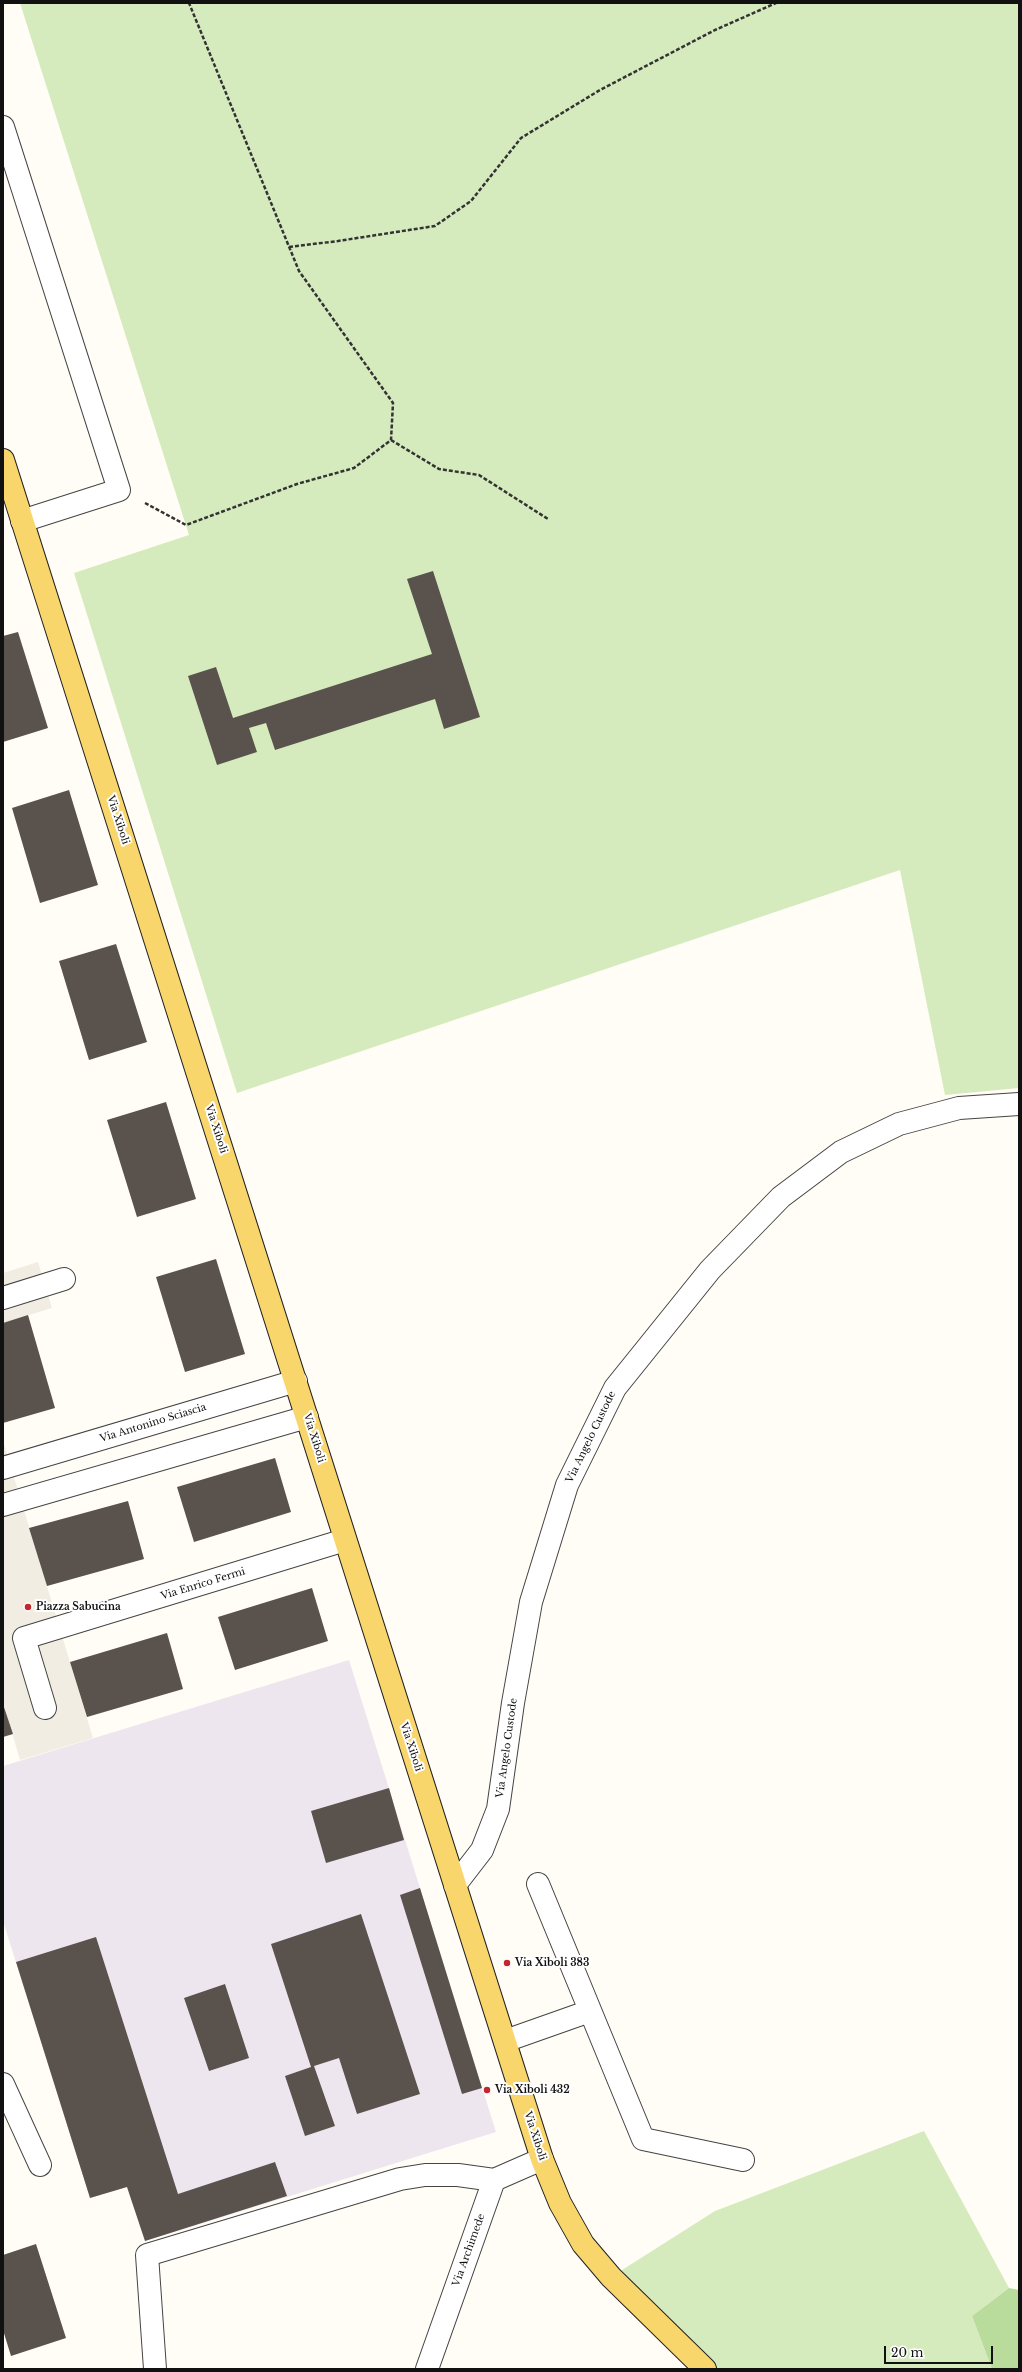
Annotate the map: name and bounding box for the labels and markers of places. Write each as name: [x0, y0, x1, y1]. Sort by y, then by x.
place label: Piazza Sabucina: [36, 1601, 121, 1613]
marker: Piazza Sabucina: [23, 1602, 33, 1612]
place label: Via Xiboli 383: [515, 1957, 589, 1969]
marker: Via Xiboli 383: [502, 1958, 512, 1968]
place label: Via Xiboli 432: [495, 2084, 570, 2096]
marker: Via Xiboli 432: [482, 2085, 492, 2095]

